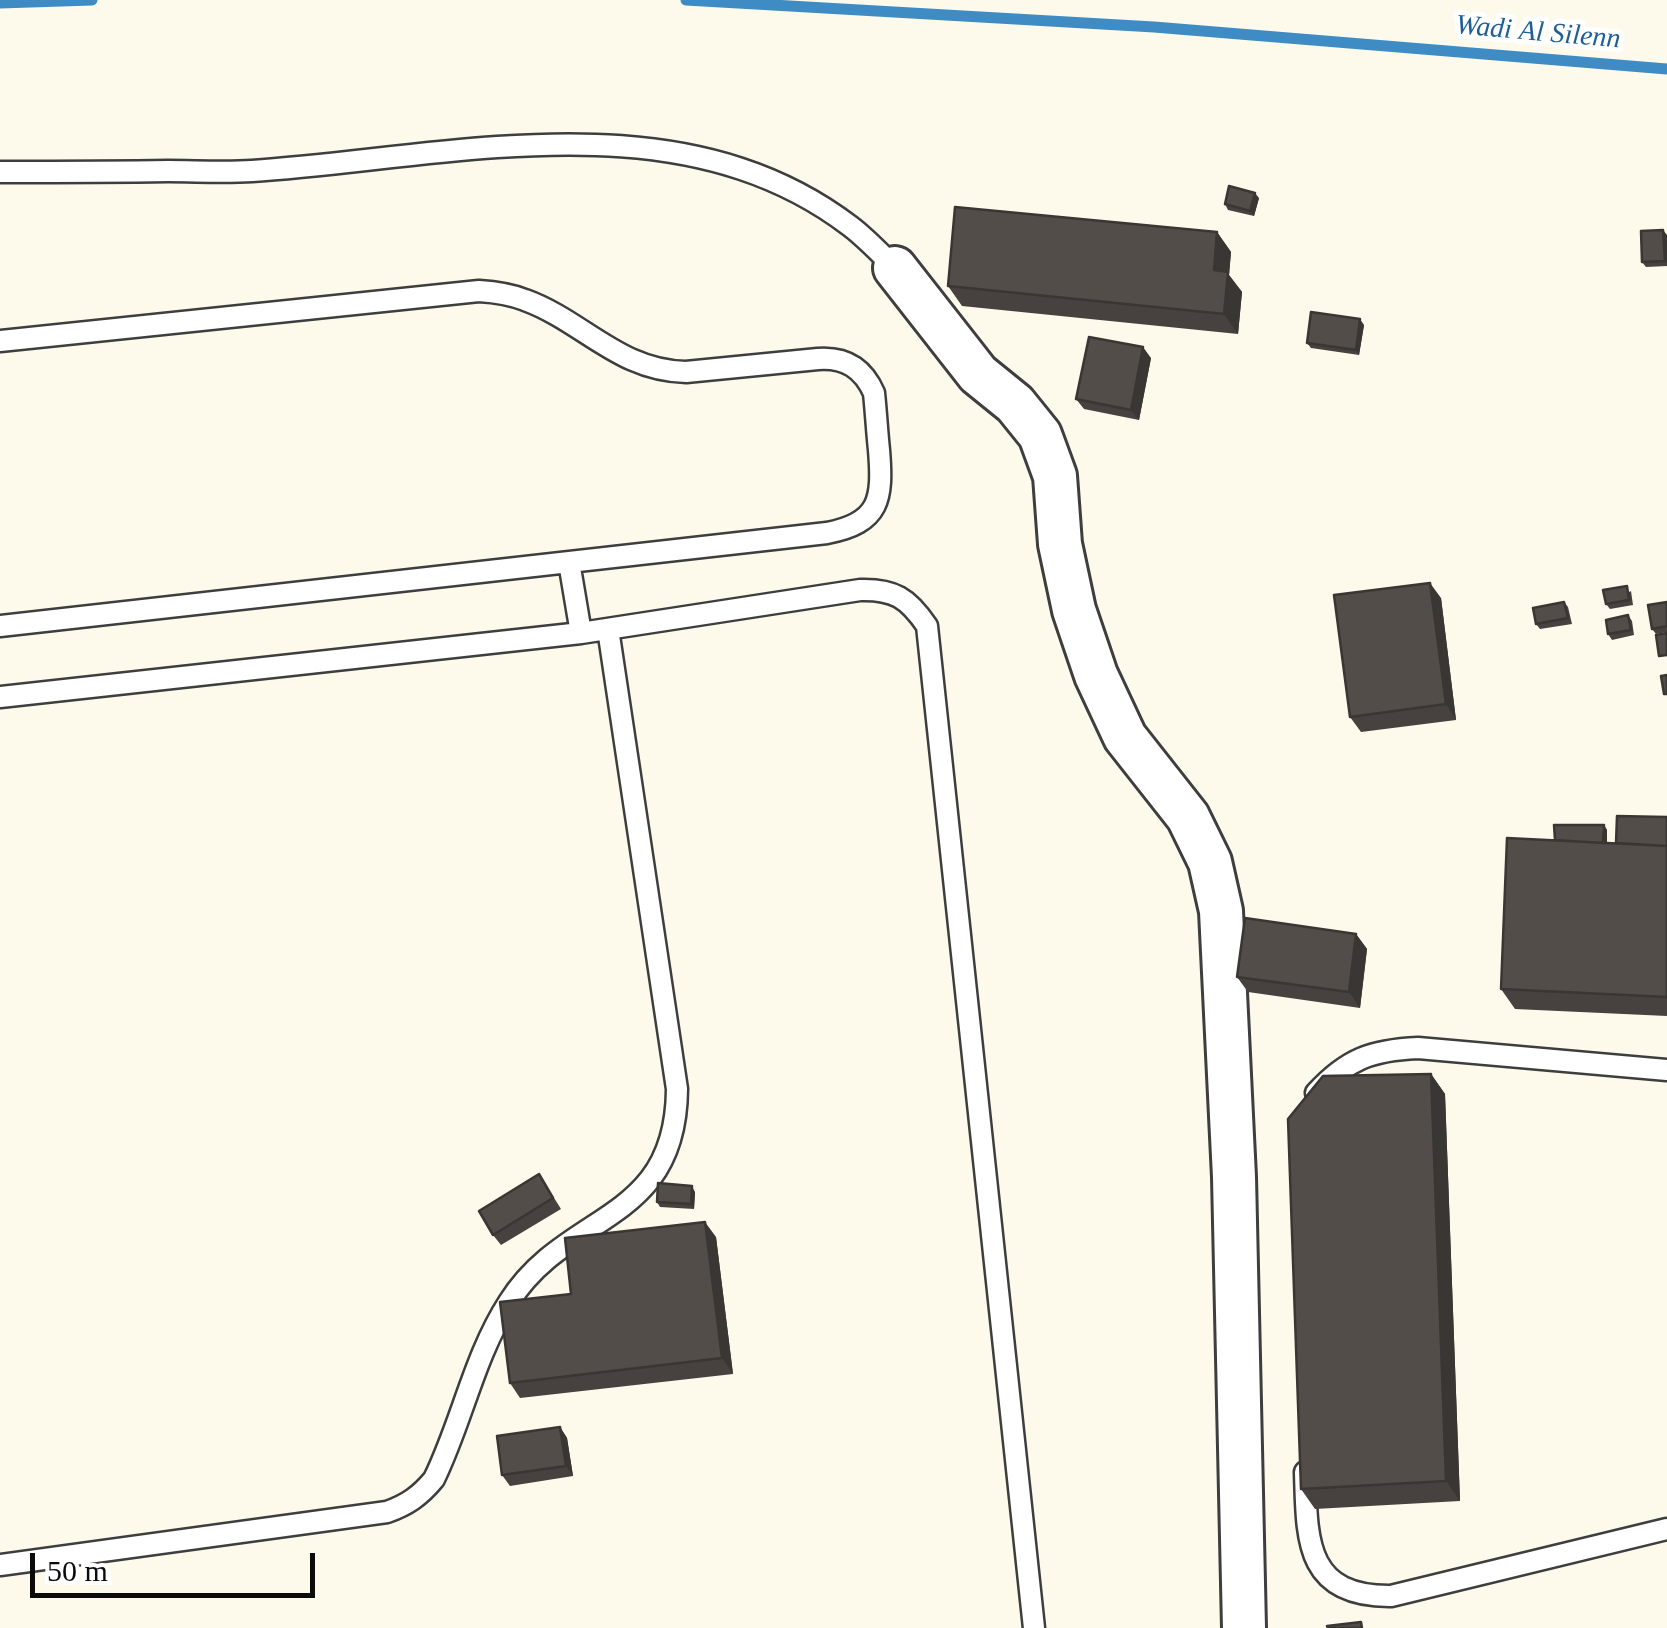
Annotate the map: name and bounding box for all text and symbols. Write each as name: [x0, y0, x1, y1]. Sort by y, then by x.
water label: Wadi Al Silenn: [1448, 8, 1628, 58]
scale bar: [35, 1533, 320, 1595]
text: 50 m: [47, 1554, 108, 1587]

